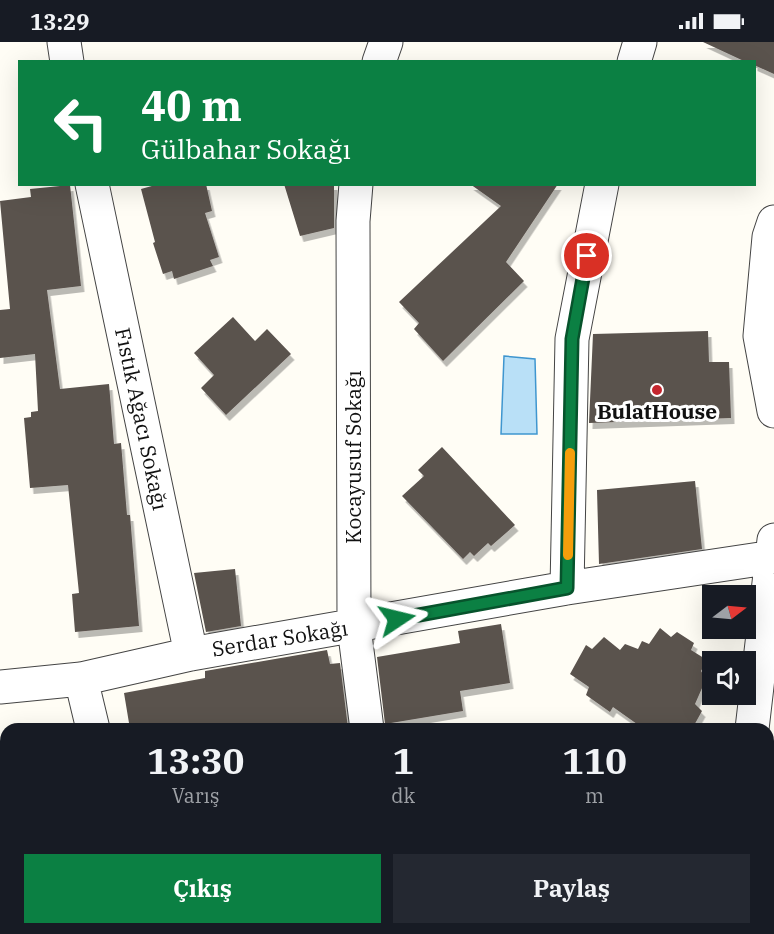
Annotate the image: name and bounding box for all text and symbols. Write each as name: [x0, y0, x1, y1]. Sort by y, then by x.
text: 13:29: [30, 7, 89, 36]
text: 40 m: [141, 78, 242, 133]
icon: left: [42, 84, 120, 162]
text: Gülbahar Sokağı: [141, 131, 351, 166]
pin: [561, 230, 612, 281]
icon: arrive: [570, 239, 603, 272]
street label: Fıstık Ağacı Sokağı: [109, 325, 175, 513]
street label: Kocayusuf Sokağı: [339, 370, 367, 544]
marker: BulatHouse: [650, 383, 664, 397]
place label: BulatHouse: [597, 397, 717, 425]
north arrow: [702, 585, 756, 639]
map controls: [702, 585, 756, 705]
position arrow: [365, 587, 429, 651]
street label: Serdar Sokağı: [210, 613, 350, 663]
button: sound: [702, 651, 756, 705]
text: 13:30: [147, 737, 244, 784]
text: 1: [392, 737, 414, 784]
text: 110: [562, 737, 627, 784]
text: Varış: [172, 782, 220, 809]
text: dk: [391, 782, 415, 809]
text: m: [585, 782, 604, 809]
button: Çıkış: [24, 854, 381, 923]
button: Paylaş: [393, 854, 750, 923]

